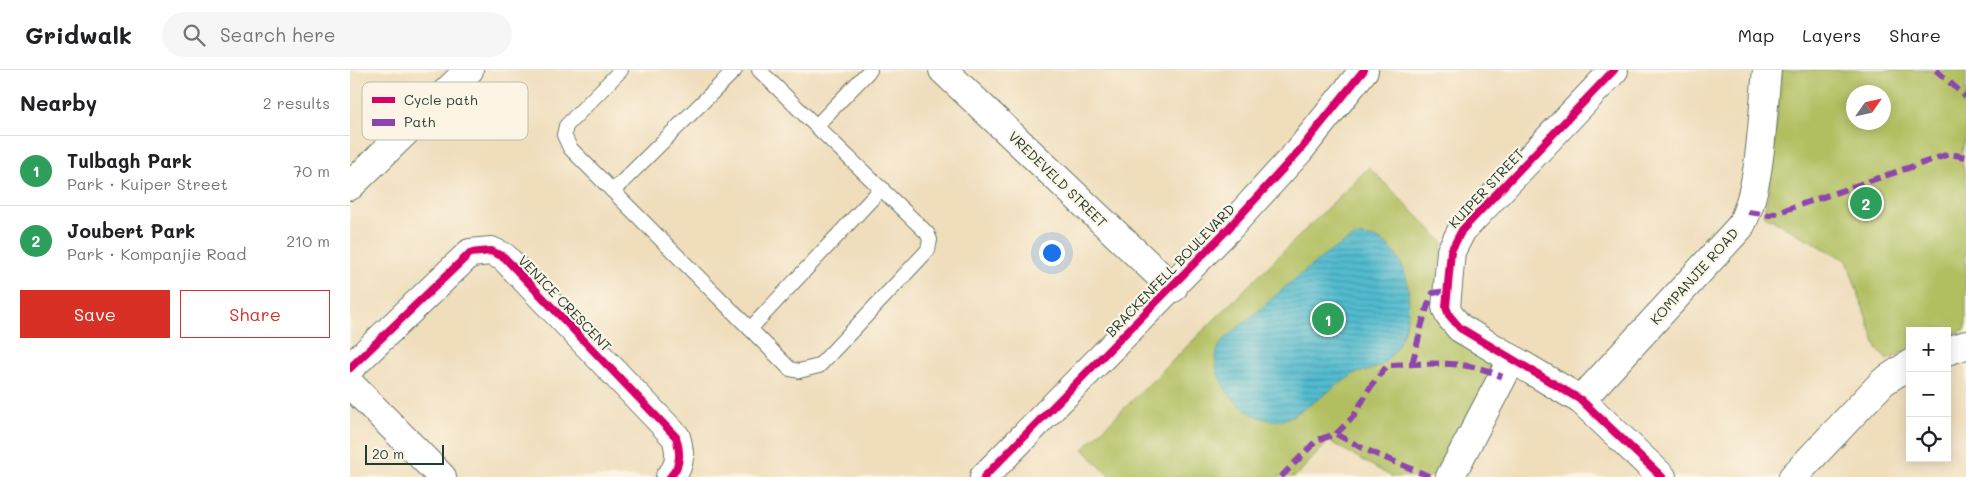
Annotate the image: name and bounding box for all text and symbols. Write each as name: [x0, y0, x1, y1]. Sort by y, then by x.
search box: [162, 12, 512, 57]
text: Gridwalk: [25, 19, 132, 50]
icon: search: [180, 21, 208, 49]
text: Search here: [220, 22, 336, 47]
text: Map: [1738, 23, 1774, 47]
text: Layers: [1802, 23, 1861, 47]
text: Share: [1889, 23, 1941, 47]
legend: [362, 82, 528, 140]
north arrow: [1846, 85, 1891, 130]
text: Nearby: [20, 89, 97, 116]
text: Cycle path: [404, 90, 478, 109]
text: 2 results: [263, 92, 330, 113]
text: Path: [404, 112, 435, 131]
street label: VREDEVELD STREET: [1004, 127, 1112, 231]
street label: KUIPER STREET: [1444, 144, 1528, 232]
text: Tulbagh Park: [67, 148, 192, 173]
text: 1: [32, 160, 40, 181]
text: 70 m: [293, 160, 330, 181]
text: Park · Kuiper Street: [67, 173, 228, 194]
pin: 2: [1850, 184, 1882, 222]
street label: BRACKENFELL BOULEVARD: [1101, 199, 1239, 341]
text: Joubert Park: [67, 218, 195, 243]
street label: KOMPANJIE ROAD: [1645, 224, 1743, 328]
text: 2: [32, 230, 40, 251]
text: 210 m: [286, 230, 330, 251]
your location: [1039, 240, 1065, 266]
text: Park · Kompanjie Road: [67, 243, 246, 264]
street label: VENICE CRESCENT: [514, 251, 616, 355]
button: Save: [20, 290, 170, 338]
button: Share: [180, 290, 330, 338]
pin: 1: [1312, 300, 1344, 338]
map controls: [1906, 327, 1951, 462]
button: +: [1906, 327, 1951, 372]
button: −: [1906, 372, 1951, 417]
button: locate: [1906, 417, 1951, 462]
scale bar: [365, 442, 444, 465]
text: 20 m: [372, 444, 404, 463]

